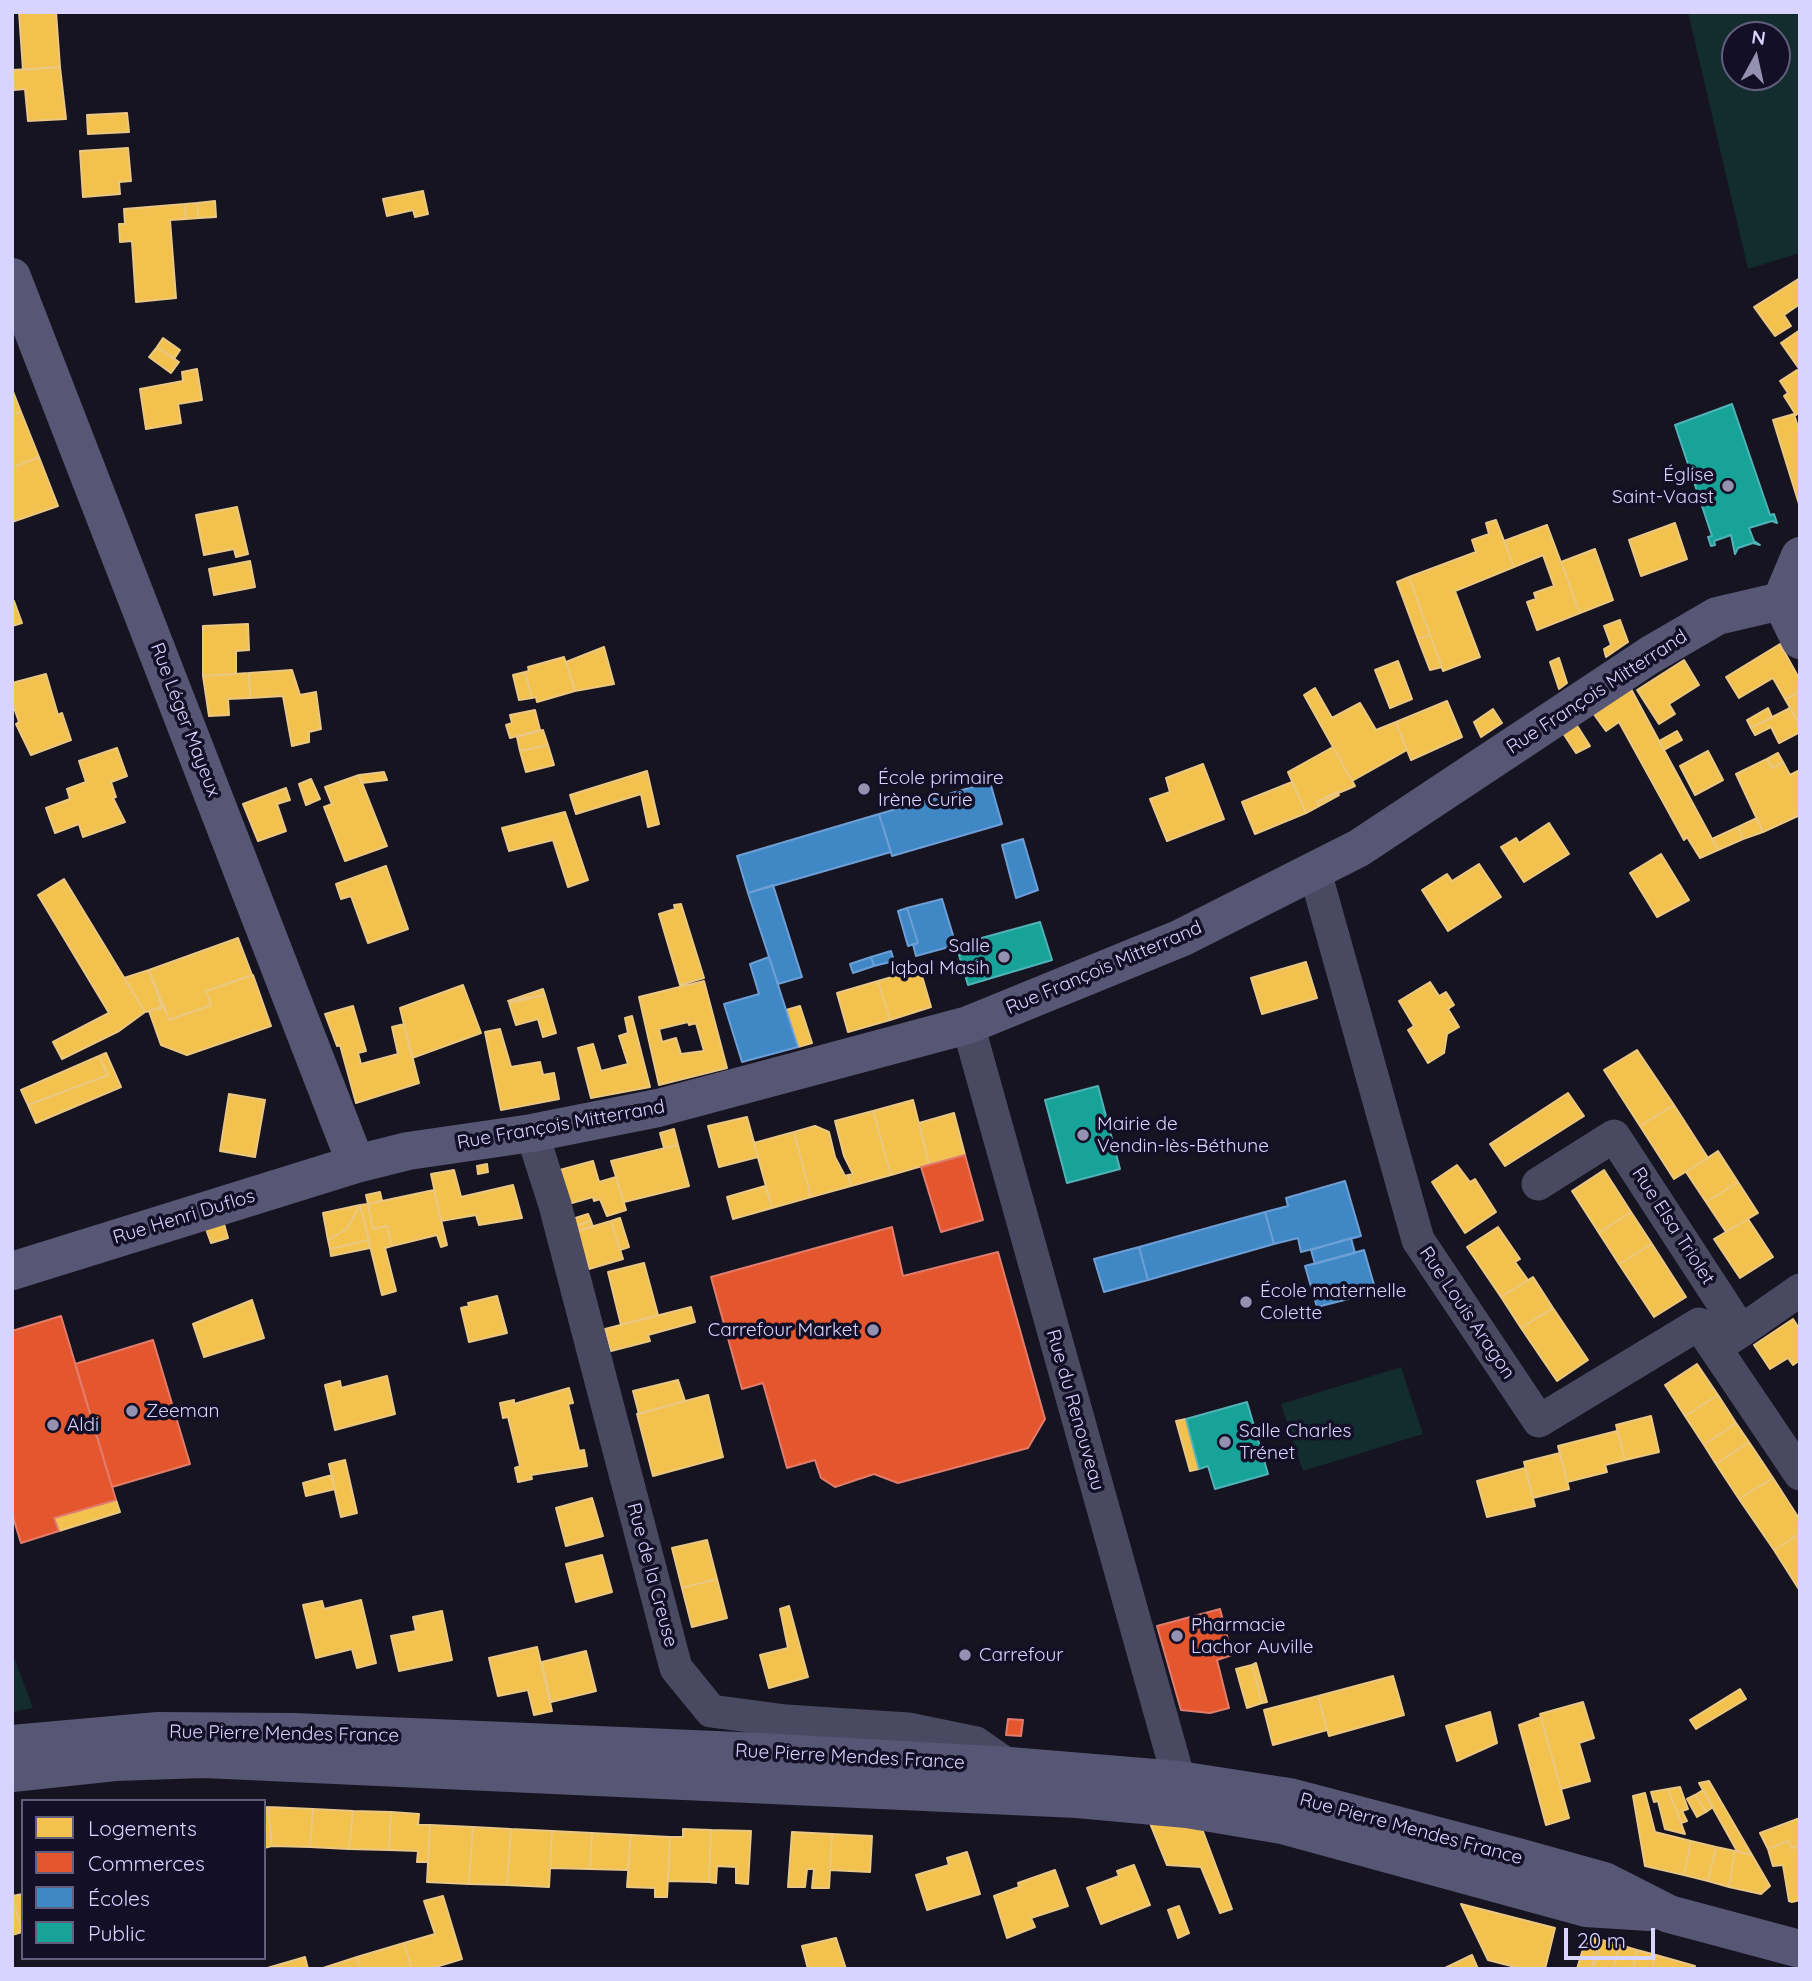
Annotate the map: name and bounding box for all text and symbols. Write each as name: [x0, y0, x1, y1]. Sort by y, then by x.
north arrow: [1721, 21, 1791, 91]
text: N: [1750, 24, 1767, 50]
place label: Église Saint-Vaast: [1612, 464, 1714, 508]
marker: Église Saint-Vaast: [1720, 478, 1736, 494]
street label: Rue François Mitterrand: [1502, 625, 1692, 759]
street label: Rue Léger Mayeux: [145, 640, 225, 800]
place label: École primaire Irène Curie: [878, 767, 1004, 811]
marker: École primaire Irène Curie: [856, 781, 872, 797]
street label: Rue François Mitterrand: [1003, 916, 1205, 1020]
place label: Salle Iqbal Masih: [890, 935, 990, 979]
marker: Salle Iqbal Masih: [996, 949, 1012, 965]
street label: Rue François Mitterrand: [455, 1095, 667, 1155]
place label: Mairie de Vendin-lès-Béthune: [1097, 1113, 1269, 1157]
marker: Mairie de Vendin-lès-Béthune: [1075, 1127, 1091, 1143]
street label: Rue Elsa Triolet: [1627, 1163, 1719, 1289]
street label: Rue Henri Duflos: [110, 1185, 258, 1249]
street label: Rue Louis Aragon: [1414, 1243, 1520, 1383]
place label: École maternelle Colette: [1260, 1280, 1406, 1324]
marker: École maternelle Colette: [1238, 1294, 1254, 1310]
place label: Carrefour Market: [708, 1319, 859, 1341]
marker: Carrefour Market: [865, 1322, 881, 1338]
street label: Rue du Renouveau: [1041, 1327, 1109, 1493]
place label: Zeeman: [146, 1400, 219, 1422]
marker: Zeeman: [124, 1403, 140, 1419]
place label: Aldi: [67, 1414, 99, 1436]
marker: Aldi: [45, 1417, 61, 1433]
place label: Salle Charles Trénet: [1239, 1420, 1352, 1464]
marker: Salle Charles Trénet: [1217, 1434, 1233, 1450]
street label: Rue de la Creuse: [622, 1500, 682, 1650]
place label: Pharmacie Lachor Auville: [1191, 1614, 1314, 1658]
marker: Pharmacie Lachor Auville: [1169, 1628, 1185, 1644]
place label: Carrefour: [979, 1644, 1064, 1666]
marker: Carrefour: [957, 1647, 973, 1663]
street label: Rue Pierre Mendes France: [169, 1721, 399, 1747]
street label: Rue Pierre Mendes France: [735, 1740, 965, 1774]
street label: Rue Pierre Mendes France: [1297, 1788, 1525, 1870]
legend: [21, 1799, 266, 1960]
text: Logements: [88, 1815, 197, 1841]
text: Commerces: [88, 1850, 205, 1876]
text: Écoles: [88, 1885, 150, 1911]
scale bar: [1567, 1914, 1658, 1958]
text: Public: [88, 1920, 145, 1946]
text: 20 m: [1577, 1927, 1626, 1953]

